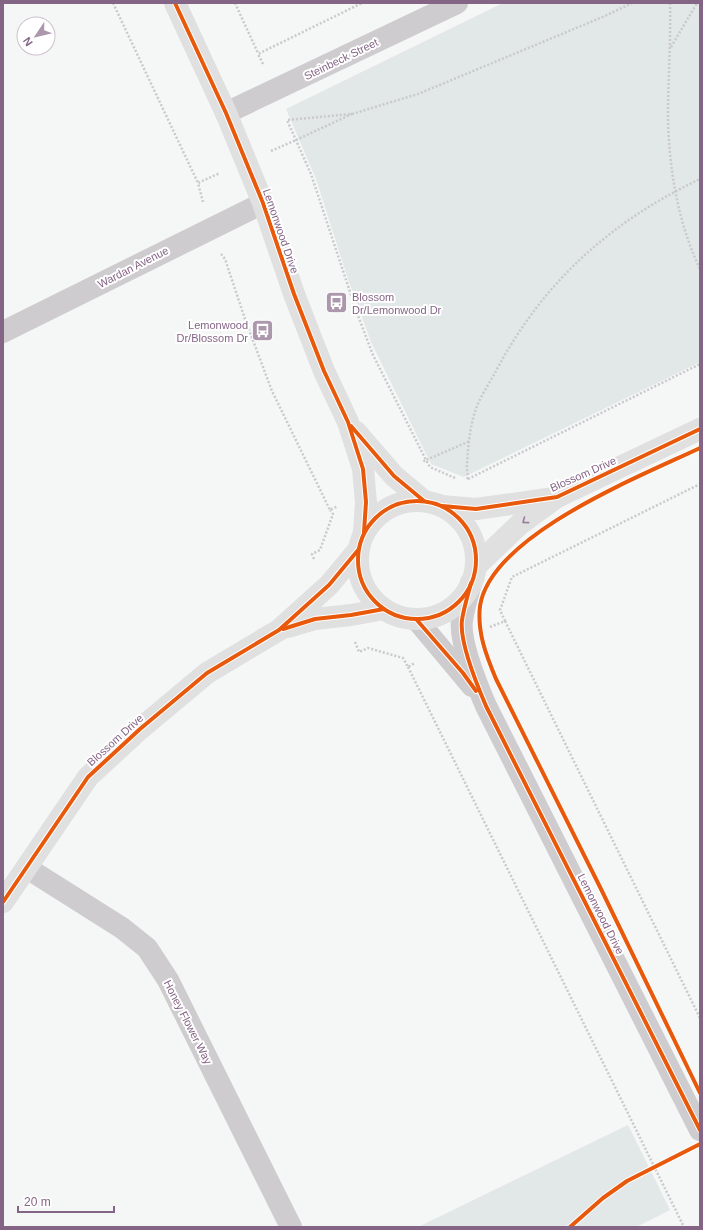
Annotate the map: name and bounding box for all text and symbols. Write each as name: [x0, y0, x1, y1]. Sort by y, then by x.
north arrow: [16, 16, 56, 56]
text: N: [21, 35, 35, 48]
street label: Steinbeck Street: [302, 36, 380, 82]
street label: Lemonwood Drive: [261, 187, 301, 275]
street label: Wardan Avenue: [96, 244, 170, 290]
bus stop icon: Blossom Dr/Lemonwood Dr: [323, 290, 349, 316]
place label: Blossom Dr/Lemonwood Dr: [352, 291, 442, 316]
bus stop icon: Lemonwood Dr/Blossom Dr: [250, 318, 276, 344]
place label: Lemonwood Dr/Blossom Dr: [176, 319, 248, 344]
street label: Blossom Drive: [548, 454, 618, 494]
one-way arrow: [523, 516, 530, 523]
street label: Blossom Drive: [85, 712, 145, 768]
street label: Lemonwood Drive: [576, 872, 626, 956]
street label: Honey Flower Way: [162, 978, 215, 1066]
scale bar: [18, 1188, 114, 1214]
text: 20 m: [24, 1195, 51, 1209]

